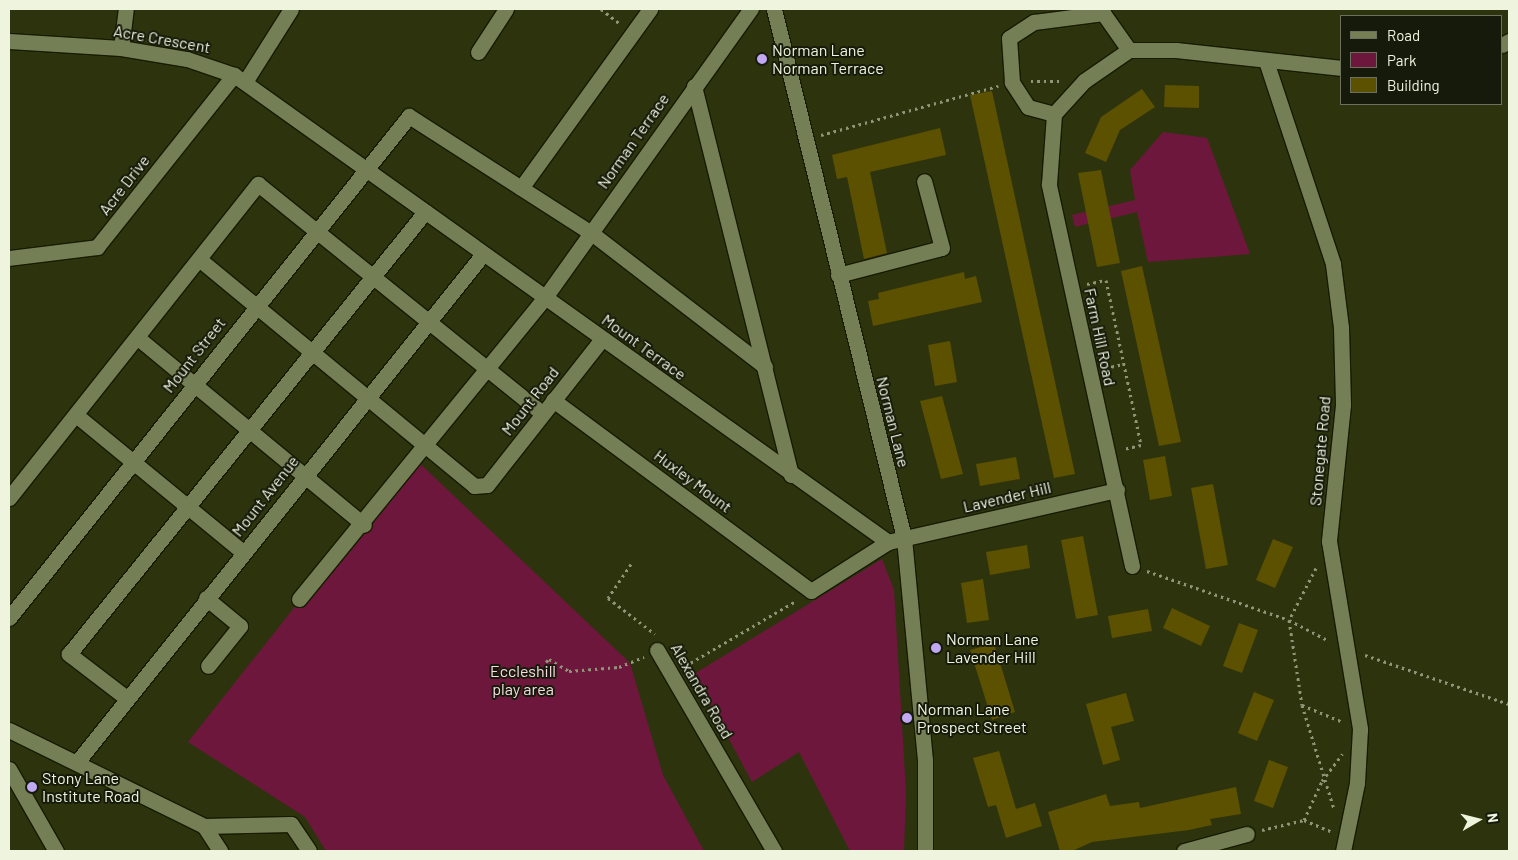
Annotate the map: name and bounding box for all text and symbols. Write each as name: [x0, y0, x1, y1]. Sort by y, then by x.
legend: [1340, 15, 1503, 105]
street label: Acre Crescent: [112, 21, 212, 57]
text: Road: [1387, 26, 1420, 44]
place label: Norman Lane Norman Terrace: [772, 40, 884, 78]
text: Park: [1387, 51, 1416, 69]
marker: Norman Lane Norman Terrace: [756, 53, 768, 65]
text: Building: [1387, 76, 1440, 94]
street label: Norman Terrace: [593, 90, 673, 192]
street label: Acre Drive: [95, 151, 153, 219]
street label: Farm Hill Road: [1080, 286, 1120, 388]
street label: Mount Terrace: [598, 310, 690, 384]
street label: Mount Street: [159, 314, 229, 396]
street label: Mount Road: [497, 363, 563, 439]
street label: Norman Lane: [872, 375, 914, 469]
street label: Stonegate Road: [1306, 395, 1334, 507]
street label: Huxley Mount: [650, 446, 736, 516]
street label: Mount Avenue: [228, 452, 302, 540]
street label: Lavender Hill: [961, 478, 1053, 516]
place label: Norman Lane Lavender Hill: [946, 629, 1039, 667]
street label: Alexandra Road: [667, 640, 737, 742]
marker: Norman Lane Lavender Hill: [930, 642, 942, 654]
park label: Eccleshill play area: [490, 661, 556, 699]
place label: Norman Lane Prospect Street: [917, 699, 1027, 737]
marker: Norman Lane Prospect Street: [901, 712, 913, 724]
place label: Stony Lane Institute Road: [42, 768, 139, 806]
marker: Stony Lane Institute Road: [26, 781, 38, 793]
north arrow: [1453, 795, 1503, 845]
text: N: [1484, 812, 1502, 824]

